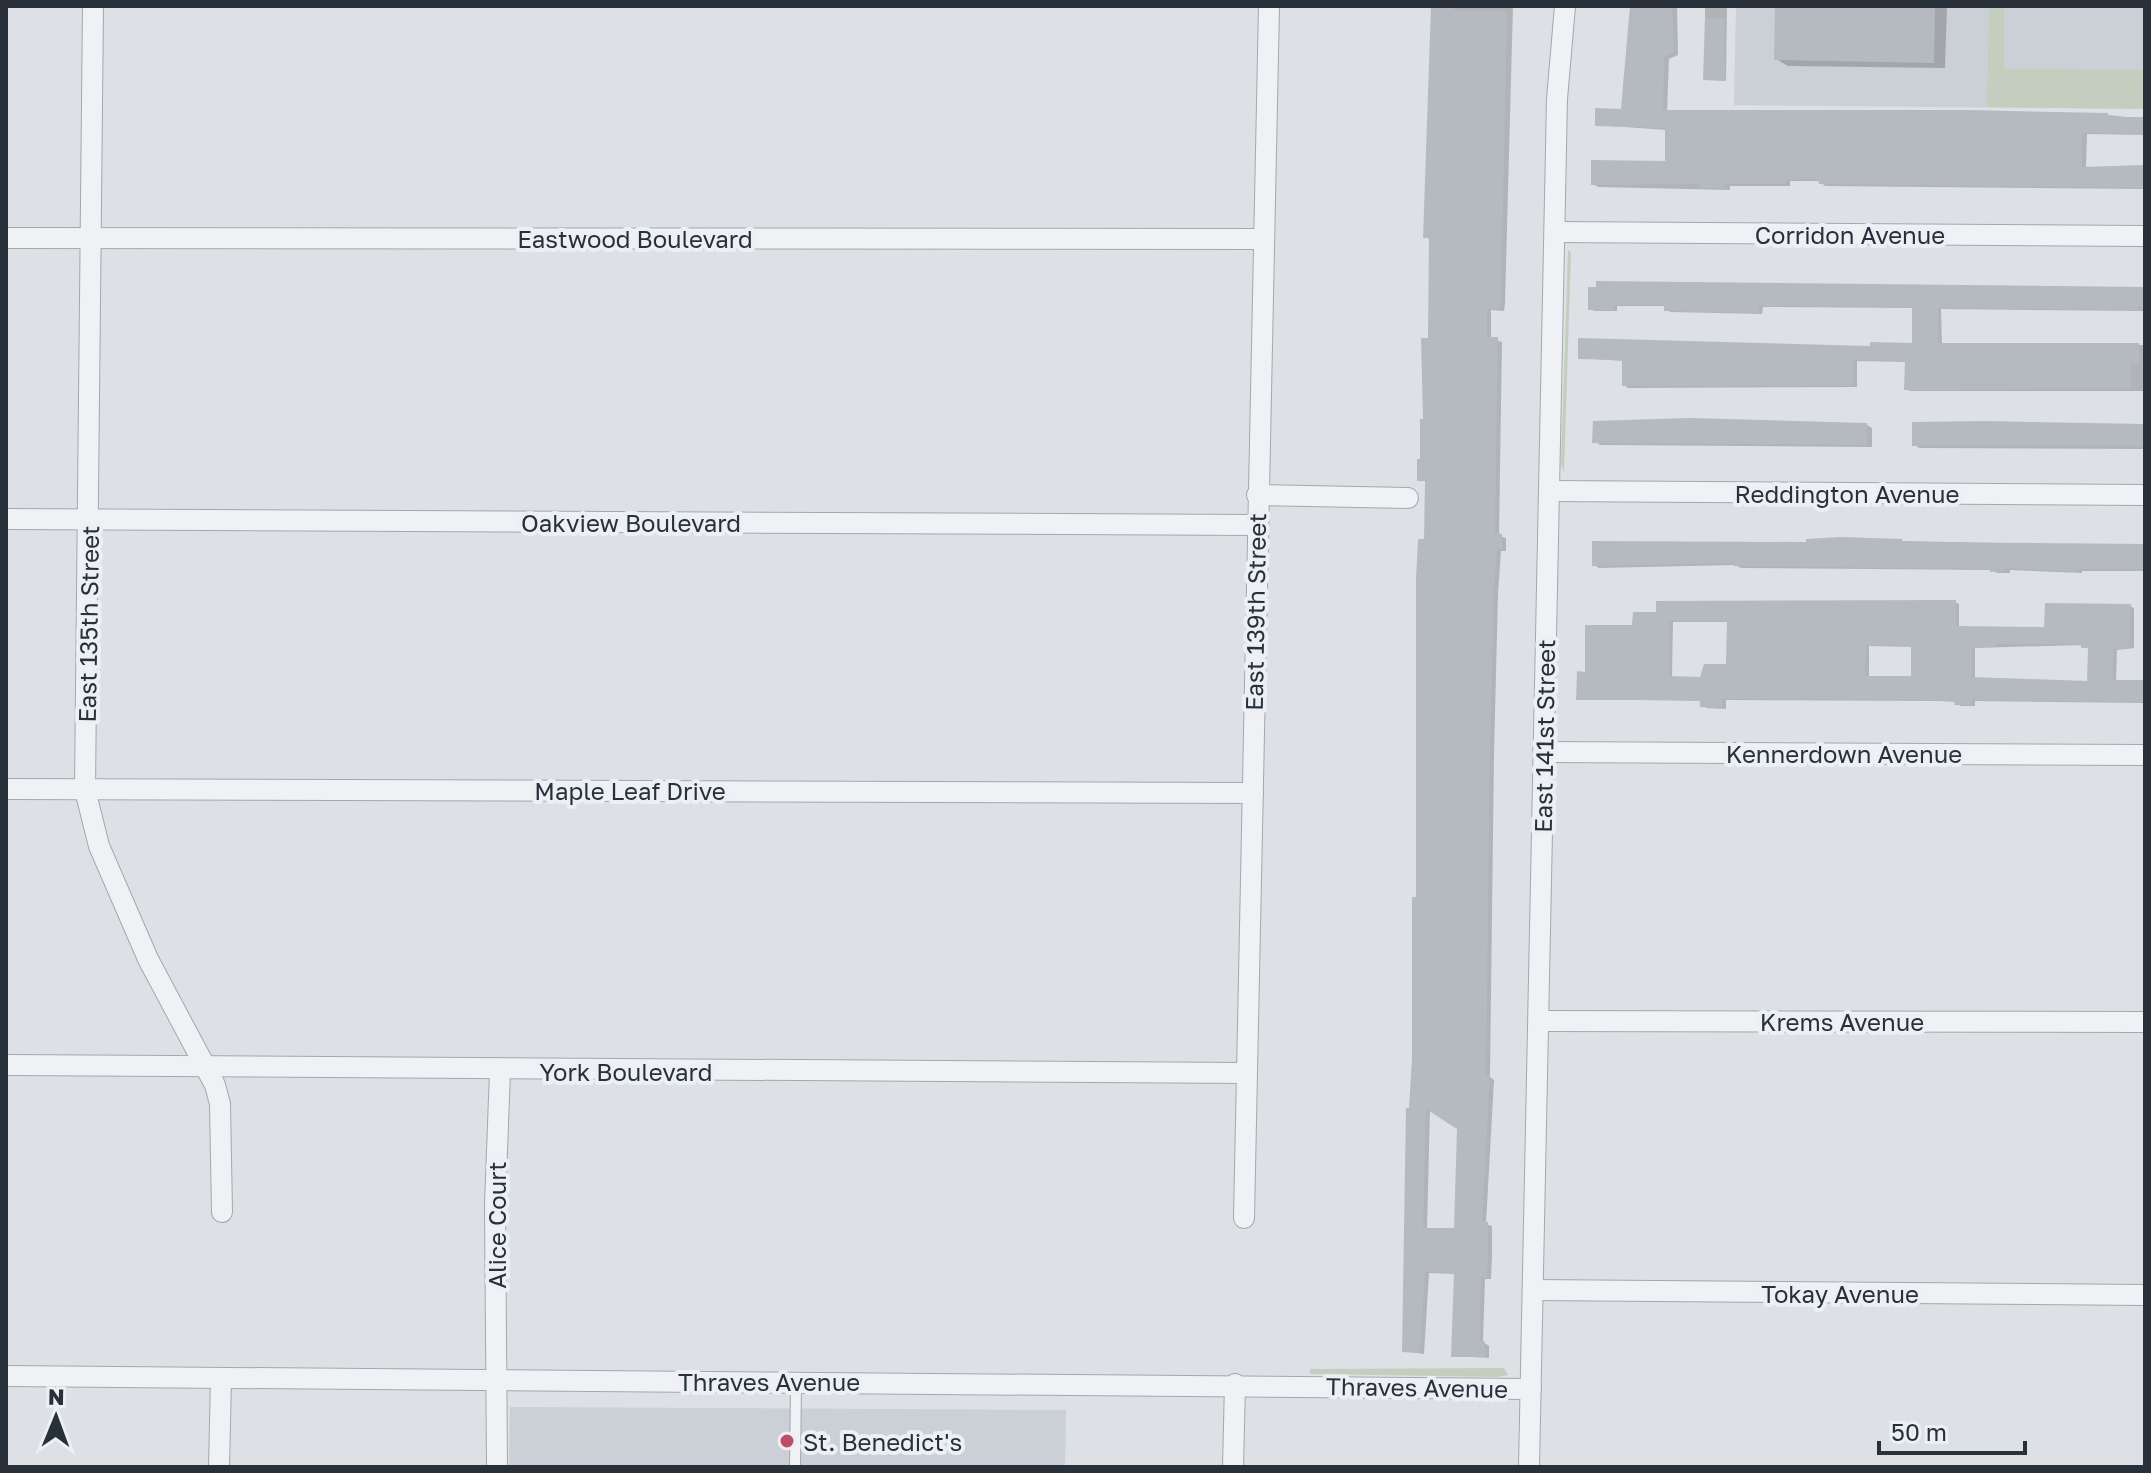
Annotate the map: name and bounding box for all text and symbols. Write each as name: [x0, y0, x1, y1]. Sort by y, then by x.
street label: Corridon Avenue: [1755, 220, 1945, 249]
street label: Eastwood Boulevard: [517, 224, 753, 253]
street label: Reddington Avenue: [1735, 479, 1959, 508]
street label: Oakview Boulevard: [521, 508, 741, 537]
street label: East 139th Street: [1239, 513, 1271, 711]
street label: East 135th Street: [72, 525, 104, 723]
street label: East 141st Street: [1528, 639, 1560, 833]
street label: Kennerdown Avenue: [1726, 739, 1962, 768]
street label: Maple Leaf Drive: [534, 776, 726, 805]
street label: Krems Avenue: [1760, 1007, 1924, 1036]
street label: York Boulevard: [540, 1057, 712, 1086]
street label: Alice Court: [482, 1161, 511, 1289]
street label: Tokay Avenue: [1761, 1279, 1919, 1308]
street label: Thraves Avenue: [678, 1367, 860, 1396]
street label: Thraves Avenue: [1326, 1371, 1508, 1403]
north arrow: [16, 1377, 96, 1457]
text: N: [48, 1383, 65, 1410]
scale bar: [1879, 1405, 2025, 1455]
text: 50 m: [1891, 1417, 1947, 1446]
place label: St. Benedict's: [803, 1427, 962, 1456]
marker: St. Benedict's: [778, 1432, 796, 1450]

